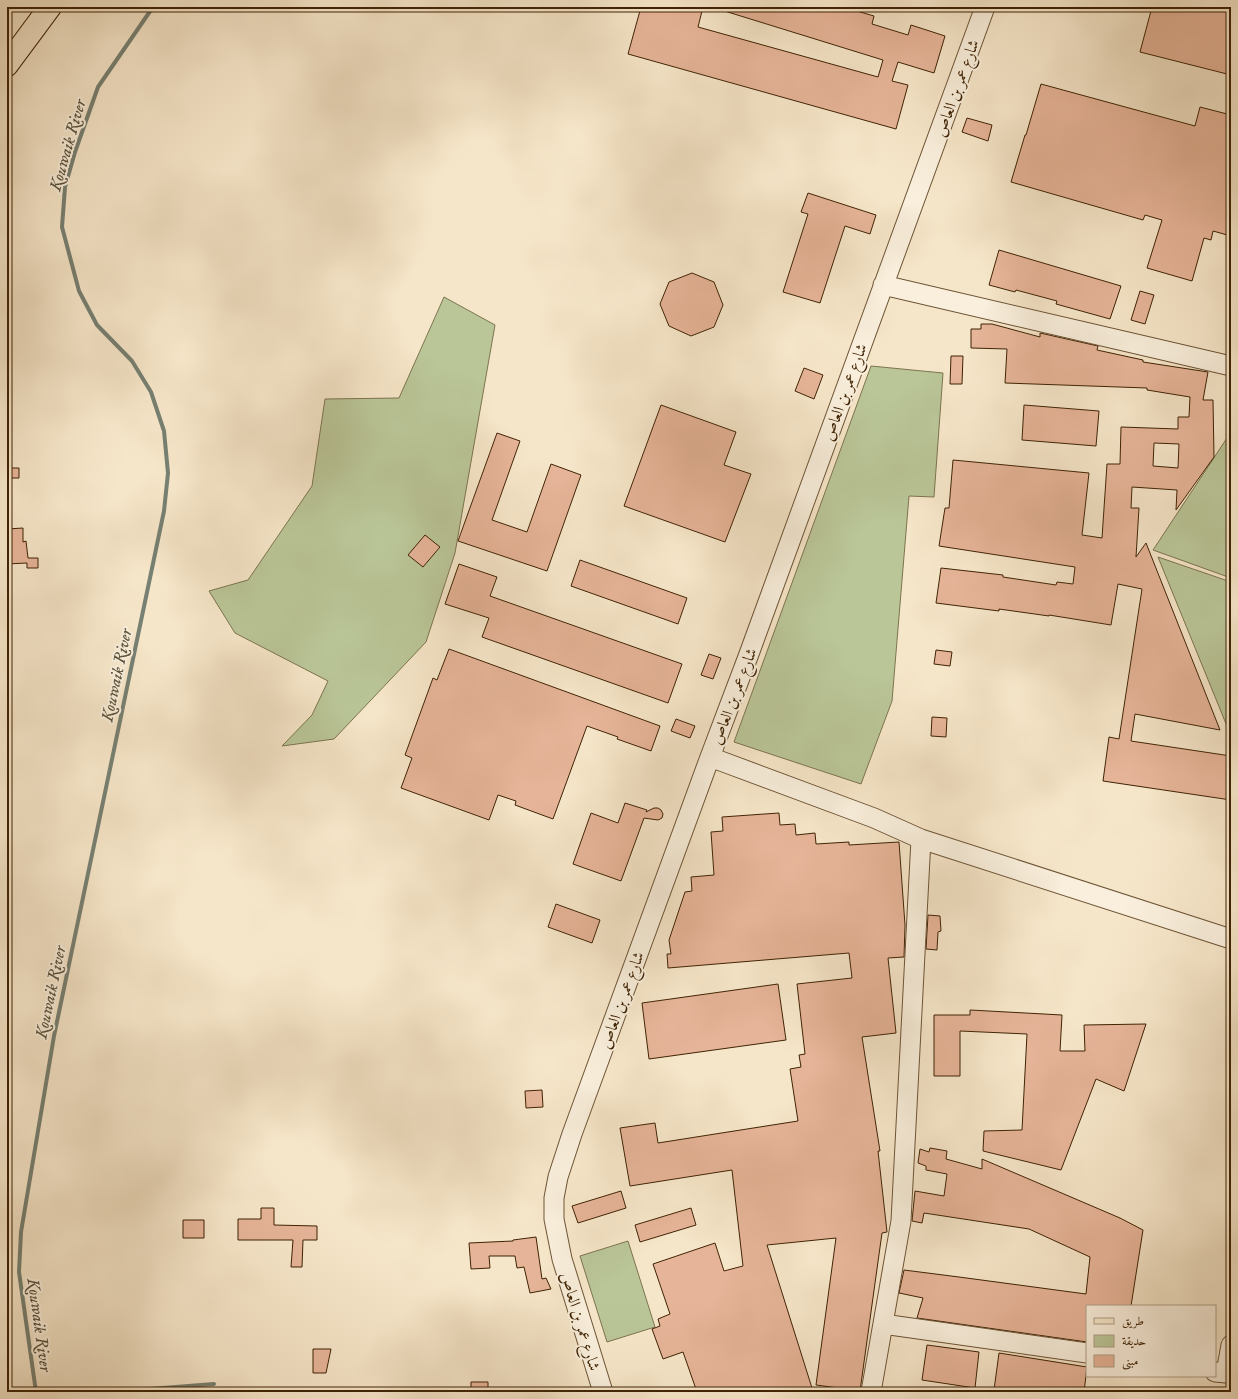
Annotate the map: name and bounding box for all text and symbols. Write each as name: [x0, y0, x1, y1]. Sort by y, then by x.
street label: شارع عمر بن العاص: [931, 37, 987, 141]
water label: Kouwaik River: [45, 96, 92, 195]
street label: شارع عمر بن العاص: [819, 341, 875, 445]
water label: Kouwaik River: [97, 626, 138, 725]
street label: شارع عمر بن العاص: [707, 645, 764, 749]
water label: Kouwaik River: [31, 943, 72, 1042]
street label: شارع عمر بن العاص: [596, 949, 652, 1053]
street label: شارع عمر بن العاص: [553, 1270, 604, 1374]
water label: Kouwaik River: [21, 1276, 56, 1375]
legend: [1086, 1305, 1216, 1377]
text: طريق: [1122, 1314, 1144, 1329]
text: حديقة: [1122, 1334, 1146, 1349]
text: مبنى: [1122, 1354, 1138, 1370]

